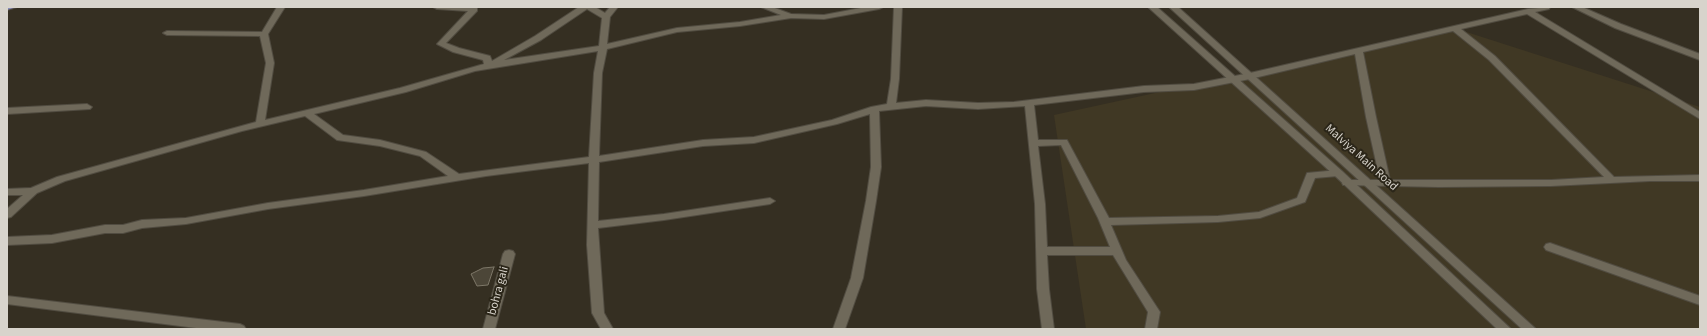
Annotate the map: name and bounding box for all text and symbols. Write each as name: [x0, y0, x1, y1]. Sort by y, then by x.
street label: Malviya Main Road: [1322, 122, 1400, 194]
street label: bohra gali: [486, 265, 512, 317]

